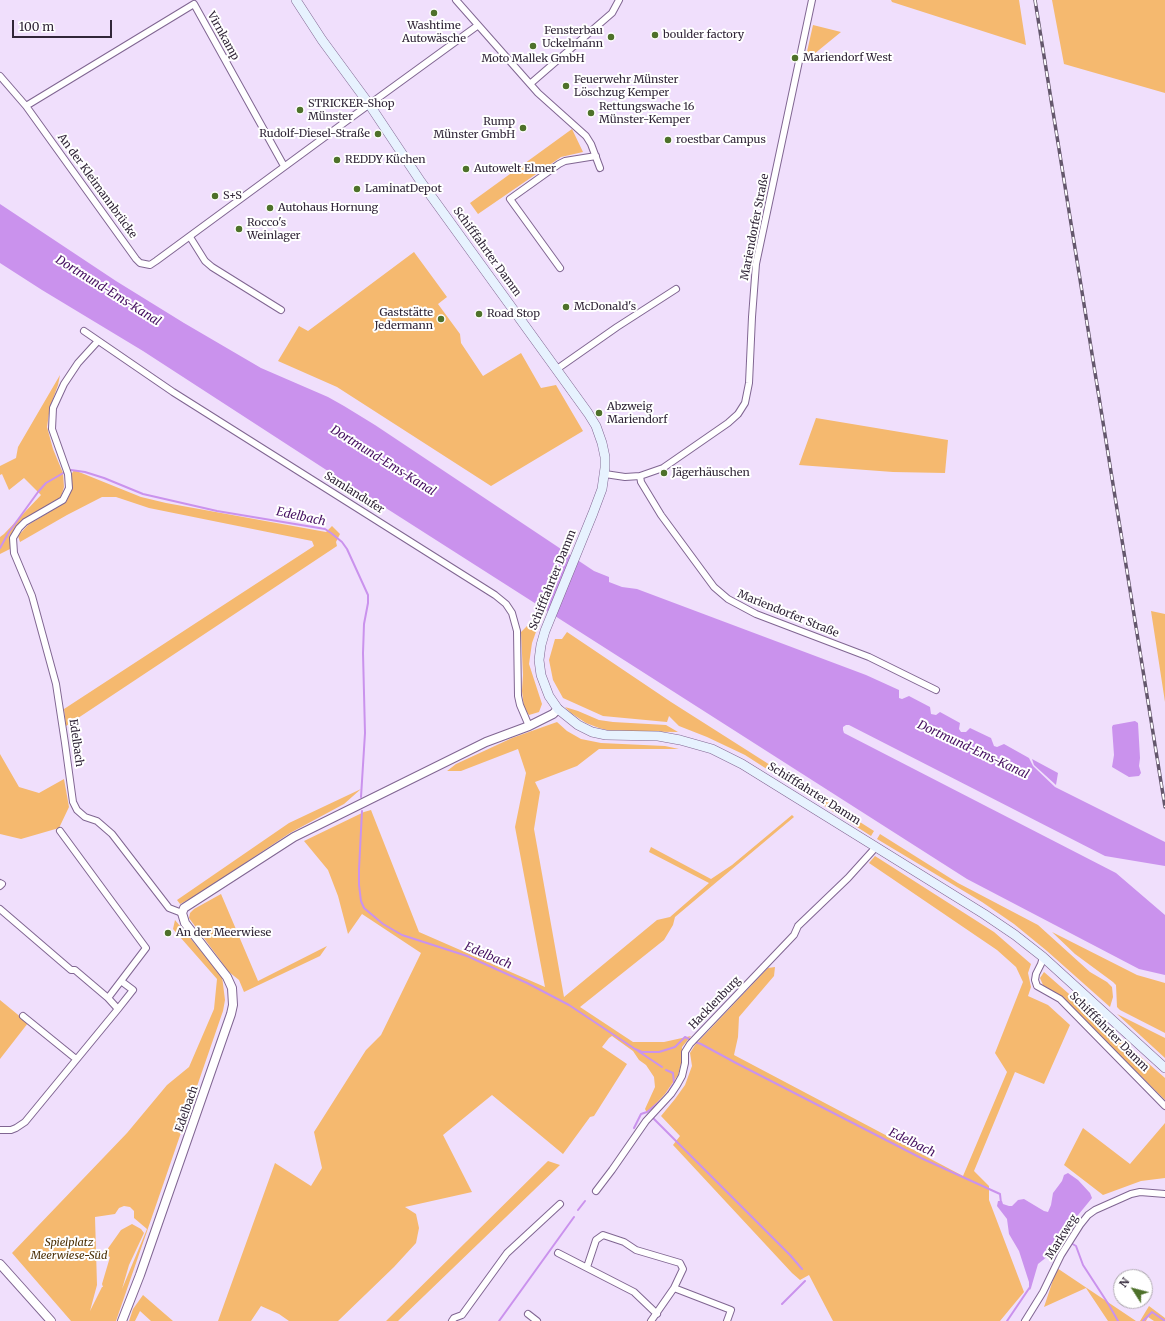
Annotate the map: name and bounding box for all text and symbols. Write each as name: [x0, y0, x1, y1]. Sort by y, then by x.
marker: Washtime Autowäsche: [429, 8, 439, 18]
street label: Virnkamp: [204, 9, 242, 63]
scale bar: [14, 12, 114, 38]
text: 100 m: [19, 19, 54, 34]
place label: Washtime Autowäsche: [402, 19, 466, 45]
place label: Fensterbau Uckelmann: [542, 24, 603, 50]
place label: boulder factory: [663, 28, 744, 42]
marker: boulder factory: [650, 30, 660, 40]
marker: Fensterbau Uckelmann: [606, 32, 616, 42]
marker: Moto Mallek GmbH: [528, 41, 538, 51]
place label: Mariendorf West: [803, 51, 892, 65]
place label: Moto Mallek GmbH: [481, 52, 585, 66]
marker: Mariendorf West: [790, 53, 800, 63]
place label: Feuerwehr Münster Löschzug Kemper: [574, 73, 679, 99]
marker: Feuerwehr Münster Löschzug Kemper: [561, 81, 571, 91]
place label: STRICKER-Shop Münster: [308, 97, 394, 123]
place label: Rettungswache 16 Münster-Kemper: [599, 100, 694, 126]
marker: STRICKER-Shop Münster: [295, 105, 305, 115]
marker: Rettungswache 16 Münster-Kemper: [586, 108, 596, 118]
place label: Rump Münster GmbH: [434, 115, 515, 141]
marker: Rump Münster GmbH: [518, 123, 528, 133]
place label: Rudolf-Diesel-Straße: [259, 127, 370, 141]
marker: Rudolf-Diesel-Straße: [373, 129, 383, 139]
street label: An der Kleimannbrücke: [55, 131, 139, 241]
place label: roestbar Campus: [676, 133, 766, 147]
marker: roestbar Campus: [663, 135, 673, 145]
place label: REDDY Küchen: [345, 153, 426, 167]
marker: REDDY Küchen: [332, 155, 342, 165]
place label: Autowelt Elmer: [474, 162, 556, 176]
marker: Autowelt Elmer: [461, 164, 471, 174]
street label: Mariendorfer Straße: [738, 173, 772, 281]
place label: LaminatDepot: [365, 182, 442, 196]
marker: LaminatDepot: [352, 184, 362, 194]
place label: S+S: [223, 189, 242, 203]
marker: S+S: [210, 191, 220, 201]
place label: Autohaus Hornung: [278, 201, 378, 215]
marker: Autohaus Hornung: [265, 203, 275, 213]
street label: Schifffahrter Damm: [450, 205, 524, 299]
place label: Rocco's Weinlager: [247, 216, 301, 242]
marker: Rocco's Weinlager: [234, 224, 244, 234]
water label: Dortmund-Ems-Kanal: [53, 253, 163, 329]
place label: McDonald's: [574, 300, 636, 314]
marker: McDonald's: [561, 302, 571, 312]
place label: Gaststätte Jedermann: [375, 306, 433, 332]
place label: Road Stop: [487, 307, 540, 321]
marker: Road Stop: [474, 309, 484, 319]
marker: Gaststätte Jedermann: [436, 314, 446, 324]
place label: Abzweig Mariendorf: [607, 400, 667, 426]
marker: Abzweig Mariendorf: [594, 408, 604, 418]
water label: Dortmund-Ems-Kanal: [328, 423, 438, 499]
place label: Jägerhäuschen: [672, 466, 750, 480]
marker: Jägerhäuschen: [659, 468, 669, 478]
street label: Samlandufer: [322, 469, 386, 517]
water label: Edelbach: [275, 505, 327, 529]
street label: Schifffahrter Damm: [527, 528, 579, 632]
street label: Mariendorfer Straße: [735, 588, 841, 640]
street label: Edelbach: [66, 718, 86, 768]
water label: Dortmund-Ems-Kanal: [915, 718, 1031, 782]
street label: Schifffahrter Damm: [765, 760, 863, 828]
place label: An der Meerwiese: [176, 926, 271, 940]
marker: An der Meerwiese: [163, 928, 173, 938]
water label: Edelbach: [462, 940, 514, 972]
street label: Hacklenburg: [687, 974, 743, 1032]
street label: Schifffahrter Damm: [1066, 989, 1152, 1075]
street label: Edelbach: [173, 1084, 201, 1134]
water label: Edelbach: [886, 1126, 938, 1160]
street label: Markweg: [1043, 1212, 1081, 1262]
park label: Spielplatz Meerwiese-Süd: [31, 1236, 107, 1262]
north arrow: [1113, 1269, 1153, 1309]
text: N: [1116, 1275, 1132, 1290]

